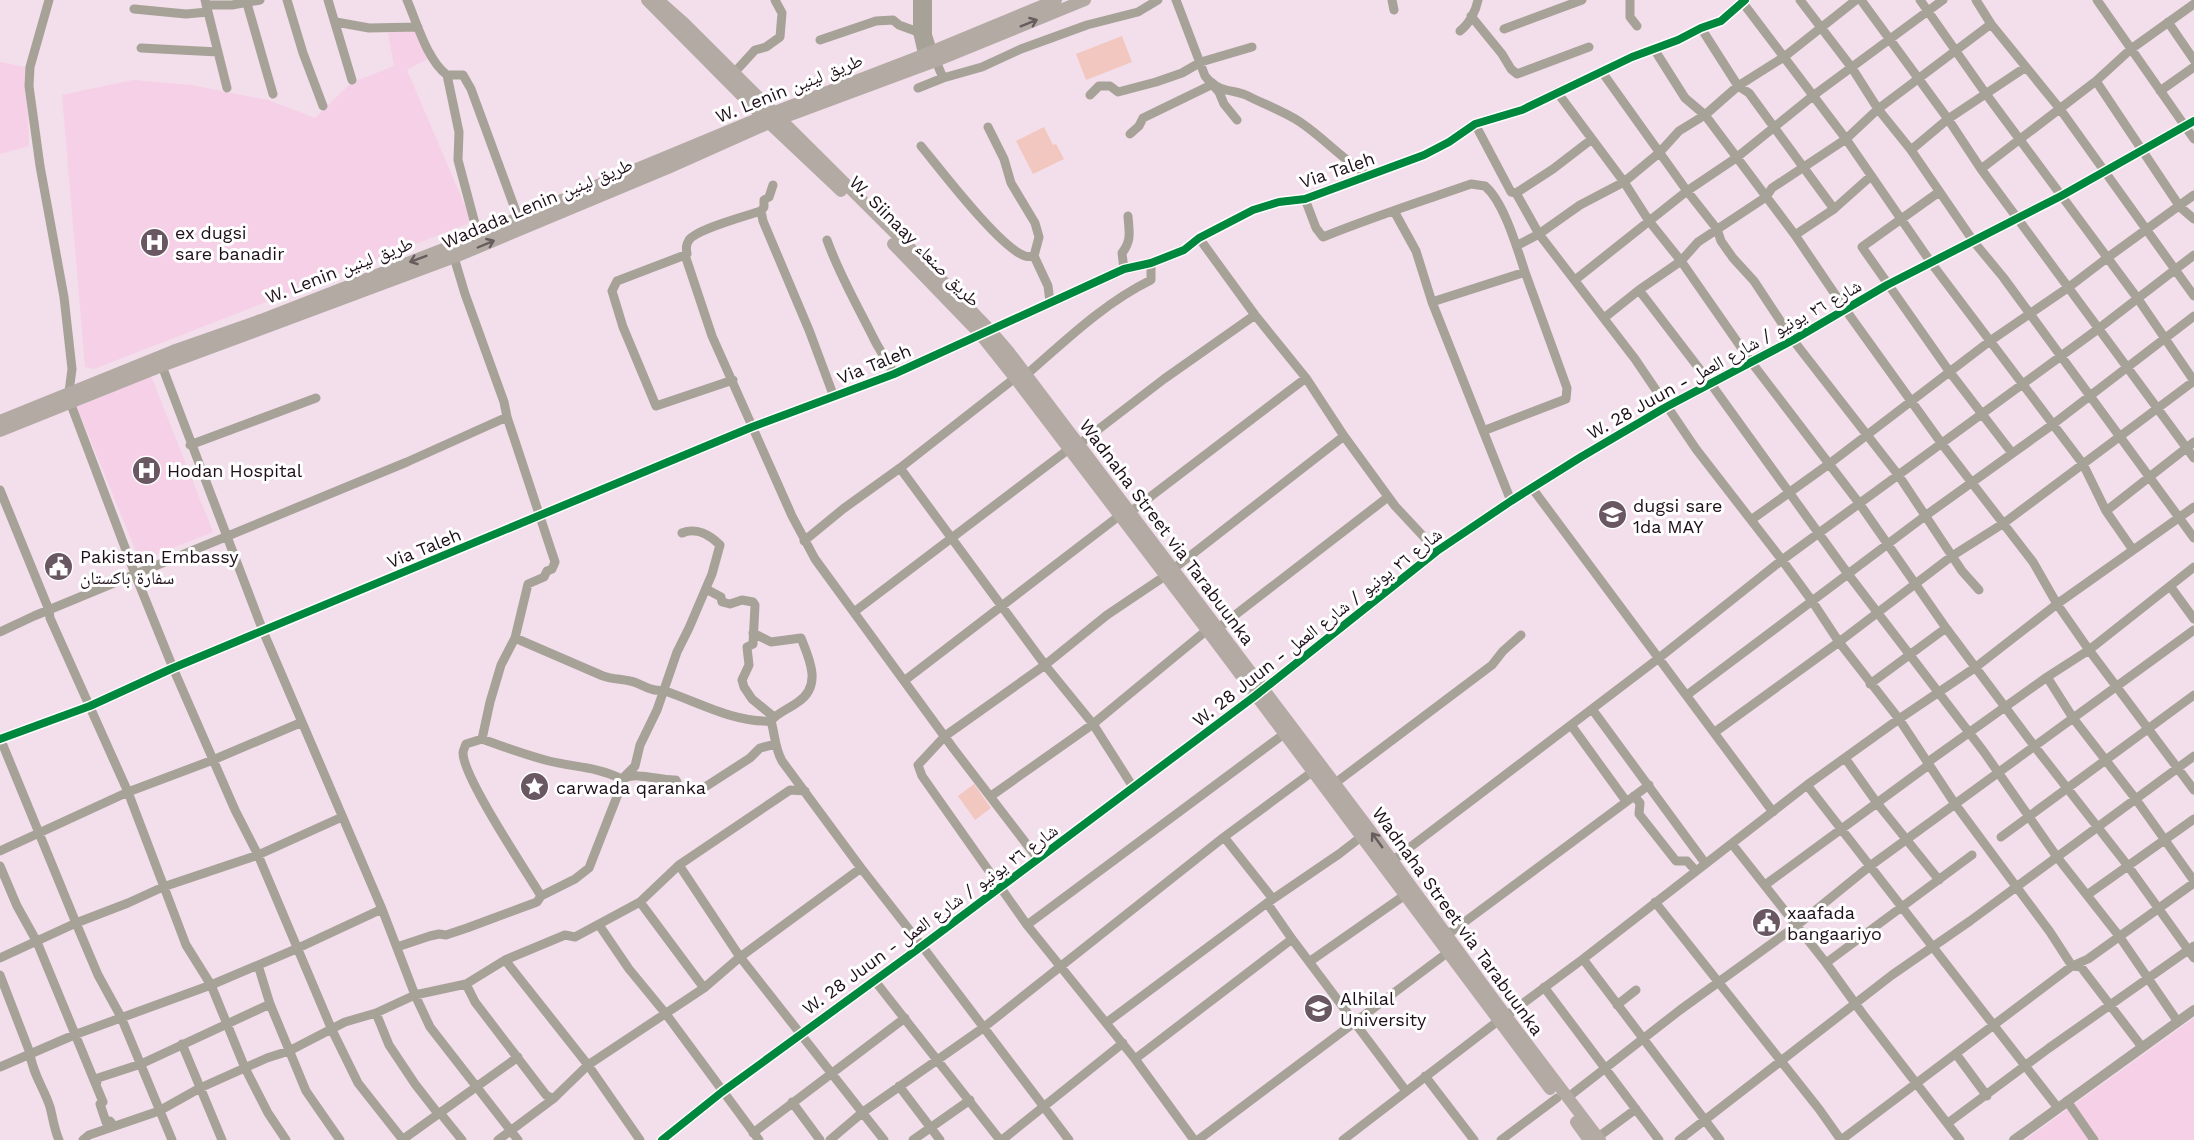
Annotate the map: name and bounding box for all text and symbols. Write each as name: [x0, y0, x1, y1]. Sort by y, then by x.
one-way arrow: [1019, 17, 1038, 28]
street label: W. Lenin طريق لينين: [712, 49, 866, 128]
street label: Via Taleh: [1297, 147, 1377, 193]
street label: Wadada Lenin طريق لينين: [438, 153, 636, 254]
street label: W. Siinaay طريق صنعاء: [845, 171, 985, 311]
place label: ex dugsi sare banadir: [175, 222, 284, 264]
hospital icon: ex dugsi sare banadir: [138, 226, 170, 258]
street label: W. Lenin طريق لينين: [262, 232, 416, 309]
one-way arrow: [476, 238, 494, 249]
one-way arrow: [409, 254, 428, 265]
street label: W. 28 Juun - شارع ٢٦ يونيو / شارع العمل: [1583, 275, 1865, 444]
street label: Via Taleh: [834, 340, 914, 388]
street label: Wadnaha Street via Tarabuunka: [1075, 415, 1259, 649]
hospital icon: Hodan Hospital: [130, 454, 162, 486]
place label: Hodan Hospital: [167, 460, 303, 481]
place label: dugsi sare 1da MAY: [1633, 495, 1723, 537]
school or university icon: dugsi sare 1da MAY: [1596, 499, 1628, 531]
street label: W. 28 Juun - شارع ٢٦ يونيو / شارع العمل: [1188, 523, 1446, 732]
street label: Via Taleh: [384, 524, 464, 572]
place label: Pakistan Embassy سفارة باكستان: [80, 546, 239, 589]
public building icon: Pakistan Embassy سفارة باكستان: [43, 550, 75, 582]
place icon: carwada qaranka: [519, 771, 551, 803]
place label: carwada qaranka: [556, 777, 706, 798]
street label: Wadnaha Street via Tarabuunka: [1368, 803, 1548, 1039]
street label: W. 28 Juun - شارع ٢٦ يونيو / شارع العمل: [798, 819, 1062, 1019]
one-way arrow: [1371, 833, 1383, 849]
place label: xaafada bangaariyo: [1787, 902, 1882, 944]
public building icon: xaafada bangaariyo: [1750, 906, 1782, 938]
place label: Alhilal University: [1340, 988, 1427, 1030]
school or university icon: Alhilal University: [1303, 992, 1335, 1024]

